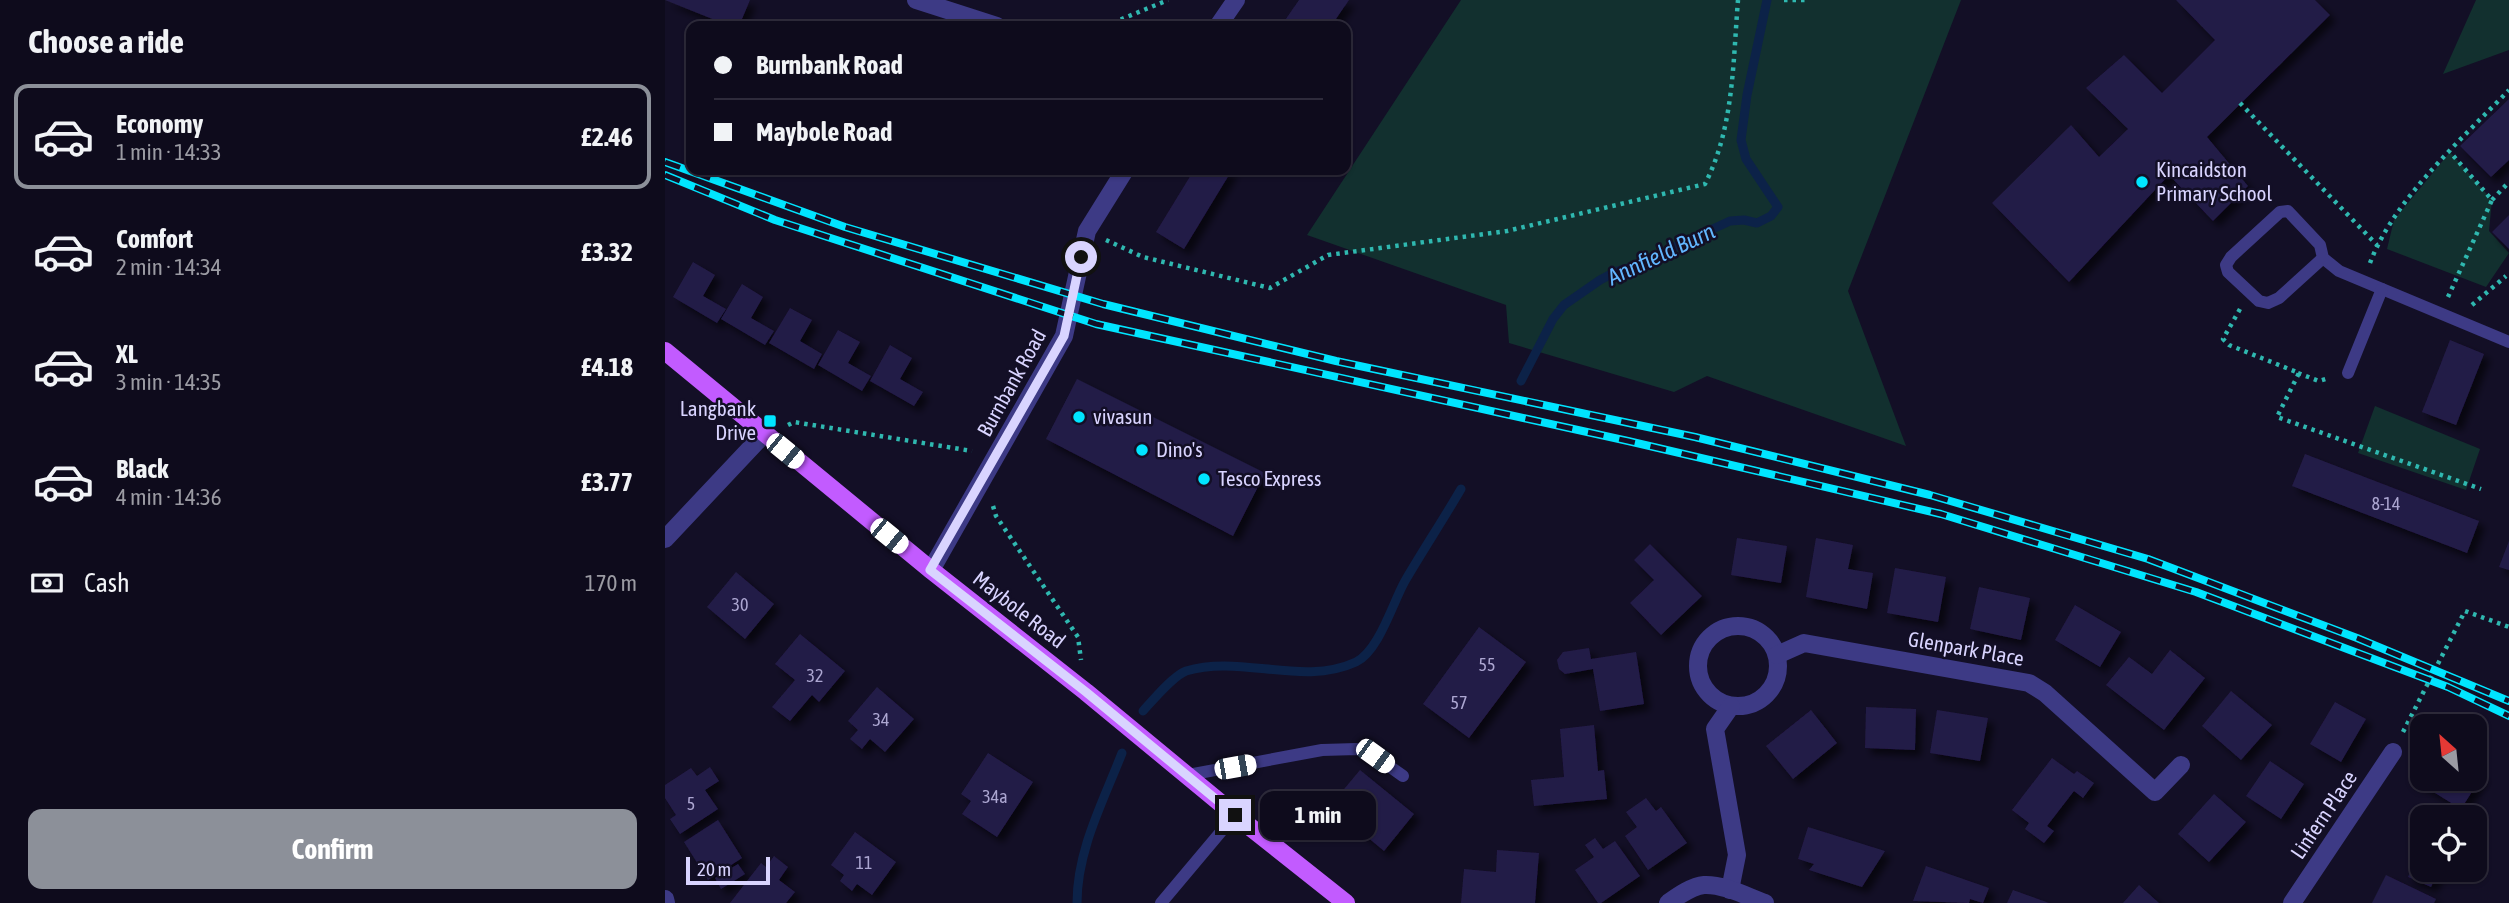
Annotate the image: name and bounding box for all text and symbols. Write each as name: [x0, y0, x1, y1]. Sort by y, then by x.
text: Choose a ride: [28, 23, 184, 60]
text: Burnbank Road: [756, 50, 903, 80]
icon: car: [32, 105, 95, 168]
text: Economy: [116, 109, 203, 139]
text: Maybole Road: [756, 117, 892, 147]
text: £2.46: [581, 122, 633, 152]
text: 1 min · 14:33: [116, 139, 222, 165]
place label: Kincaidston Primary School: [2156, 157, 2272, 205]
marker: Kincaidston Primary School: [2134, 174, 2150, 190]
water label: Annfield Burn: [1602, 218, 1719, 291]
icon: car: [32, 220, 95, 283]
text: Comfort: [116, 224, 193, 254]
text: £3.32: [581, 237, 633, 267]
route start: [1065, 241, 1097, 273]
text: 2 min · 14:34: [116, 254, 222, 280]
street label: Burnbank Road: [972, 325, 1050, 440]
icon: car: [32, 335, 95, 398]
text: XL: [116, 339, 138, 369]
text: £4.18: [581, 352, 633, 382]
text: 3 min · 14:35: [116, 369, 222, 395]
place label: Langbank Drive: [680, 396, 756, 444]
place label: vivasun: [1093, 404, 1152, 428]
marker: vivasun: [1071, 409, 1087, 425]
marker: Langbank Drive: [762, 413, 778, 429]
car: [763, 430, 808, 472]
place label: Dino's: [1156, 437, 1203, 461]
marker: Dino's: [1134, 442, 1150, 458]
icon: car: [32, 450, 95, 513]
text: Black: [116, 454, 168, 484]
place label: Tesco Express: [1218, 466, 1321, 490]
text: £3.77: [581, 467, 633, 497]
marker: Tesco Express: [1196, 471, 1212, 487]
text: 4 min · 14:36: [116, 484, 222, 510]
house number: 8-14: [2372, 493, 2400, 514]
car: [867, 515, 912, 557]
icon: cash: [28, 564, 66, 602]
street label: Maybole Road: [969, 566, 1070, 653]
text: Cash: [84, 568, 130, 598]
text: 170 m: [585, 570, 637, 596]
house number: 30: [732, 594, 748, 615]
street label: Glenpark Place: [1906, 626, 2026, 670]
house number: 55: [1479, 654, 1495, 675]
house number: 32: [807, 665, 823, 686]
house number: 57: [1451, 692, 1467, 713]
house number: 34: [873, 709, 889, 730]
north arrow: [2410, 714, 2487, 791]
map controls: [2410, 714, 2487, 882]
car: [1352, 735, 1399, 777]
car: [1213, 753, 1258, 781]
street label: Linfern Place: [2285, 766, 2361, 863]
house number: 34a: [982, 786, 1008, 807]
callout: 1 min: [1259, 790, 1375, 840]
house number: 5: [687, 793, 695, 814]
route end: [1219, 799, 1251, 831]
text: 1 min: [1295, 802, 1341, 828]
button: locate: [2410, 805, 2487, 882]
button: Confirm: [28, 809, 637, 889]
house number: 11: [856, 852, 872, 873]
scale bar: [686, 854, 770, 886]
text: 20 m: [697, 858, 731, 880]

